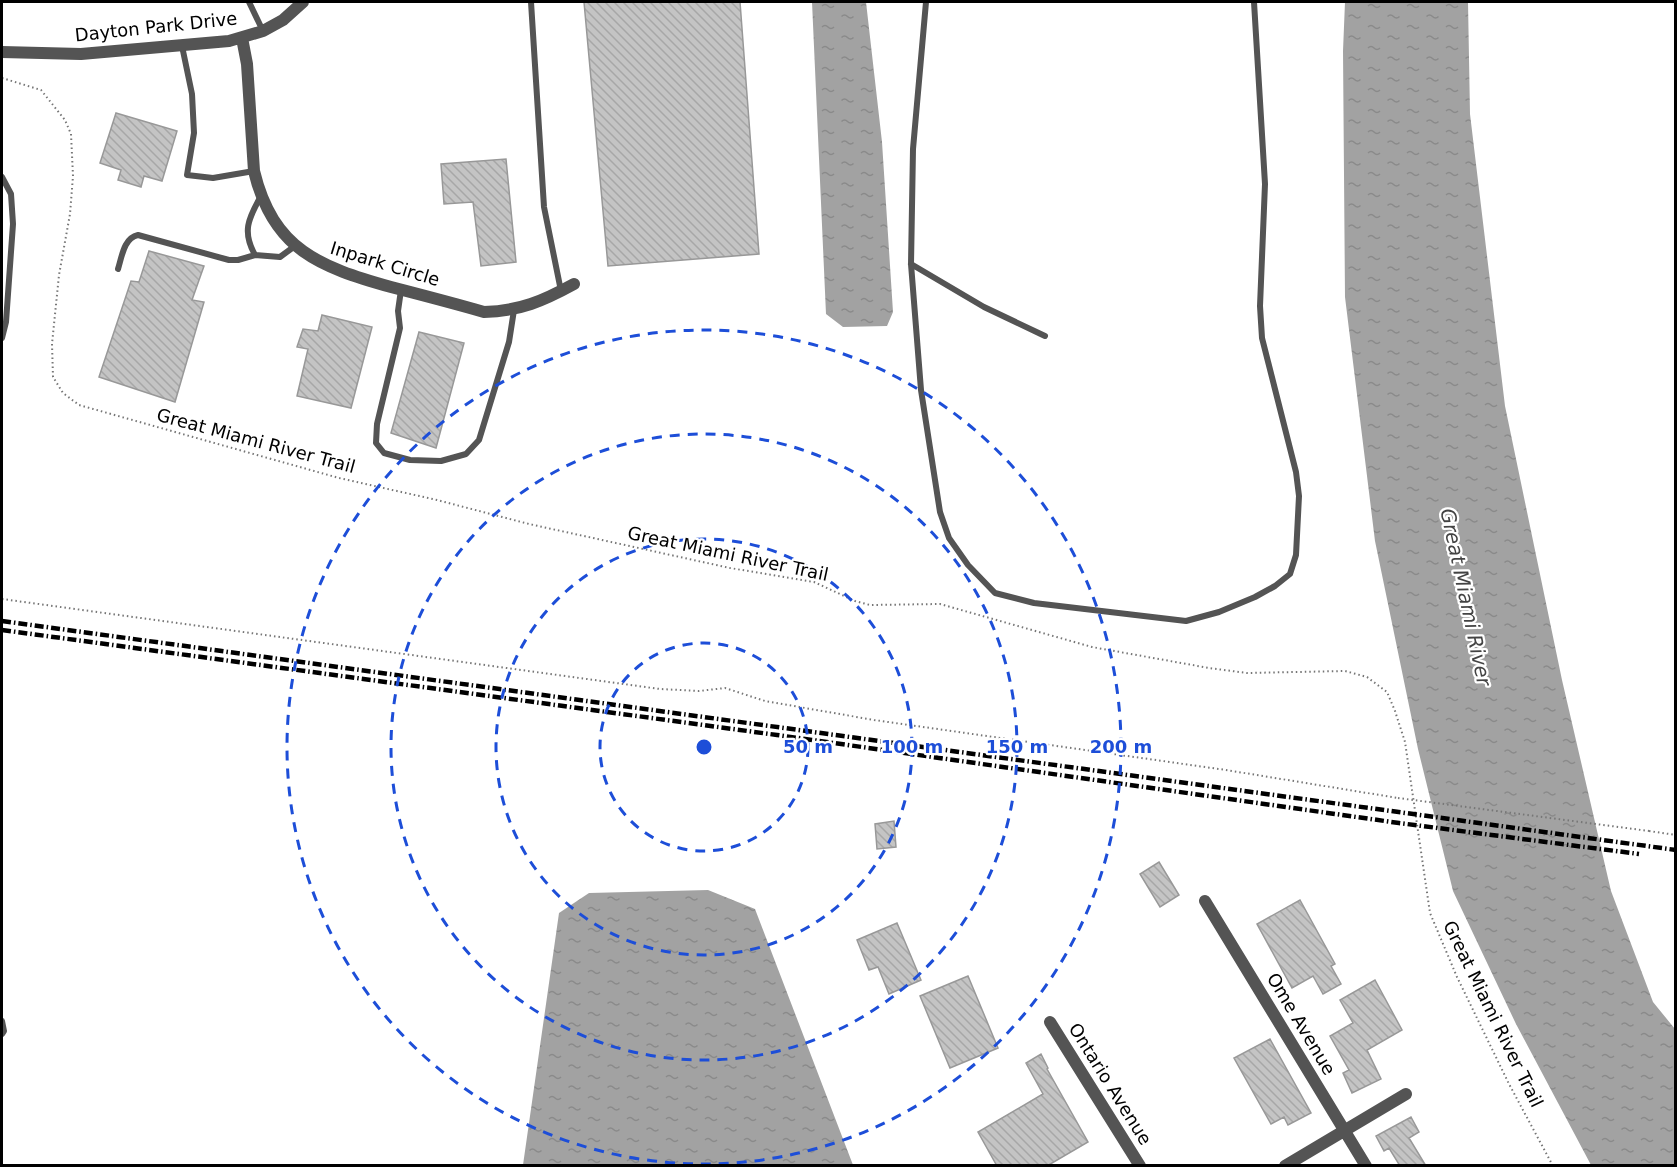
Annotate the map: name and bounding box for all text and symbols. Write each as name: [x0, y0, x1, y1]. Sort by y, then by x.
street label: Dayton Park Drive: [74, 8, 238, 45]
street label: Inpark Circle: [328, 237, 442, 290]
street label: Great Miami River Trail: [155, 404, 358, 477]
water label: Great Miami River: [1435, 506, 1497, 690]
street label: Great Miami River Trail: [626, 522, 830, 585]
text: 50 m: [783, 736, 833, 757]
text: 100 m: [881, 736, 943, 757]
text: 150 m: [986, 736, 1048, 757]
text: 200 m: [1090, 736, 1152, 757]
centre of rings: [694, 737, 714, 757]
street label: Great Miami River Trail: [1439, 917, 1548, 1110]
street label: Ome Avenue: [1263, 969, 1340, 1079]
street label: Ontario Avenue: [1065, 1019, 1156, 1149]

